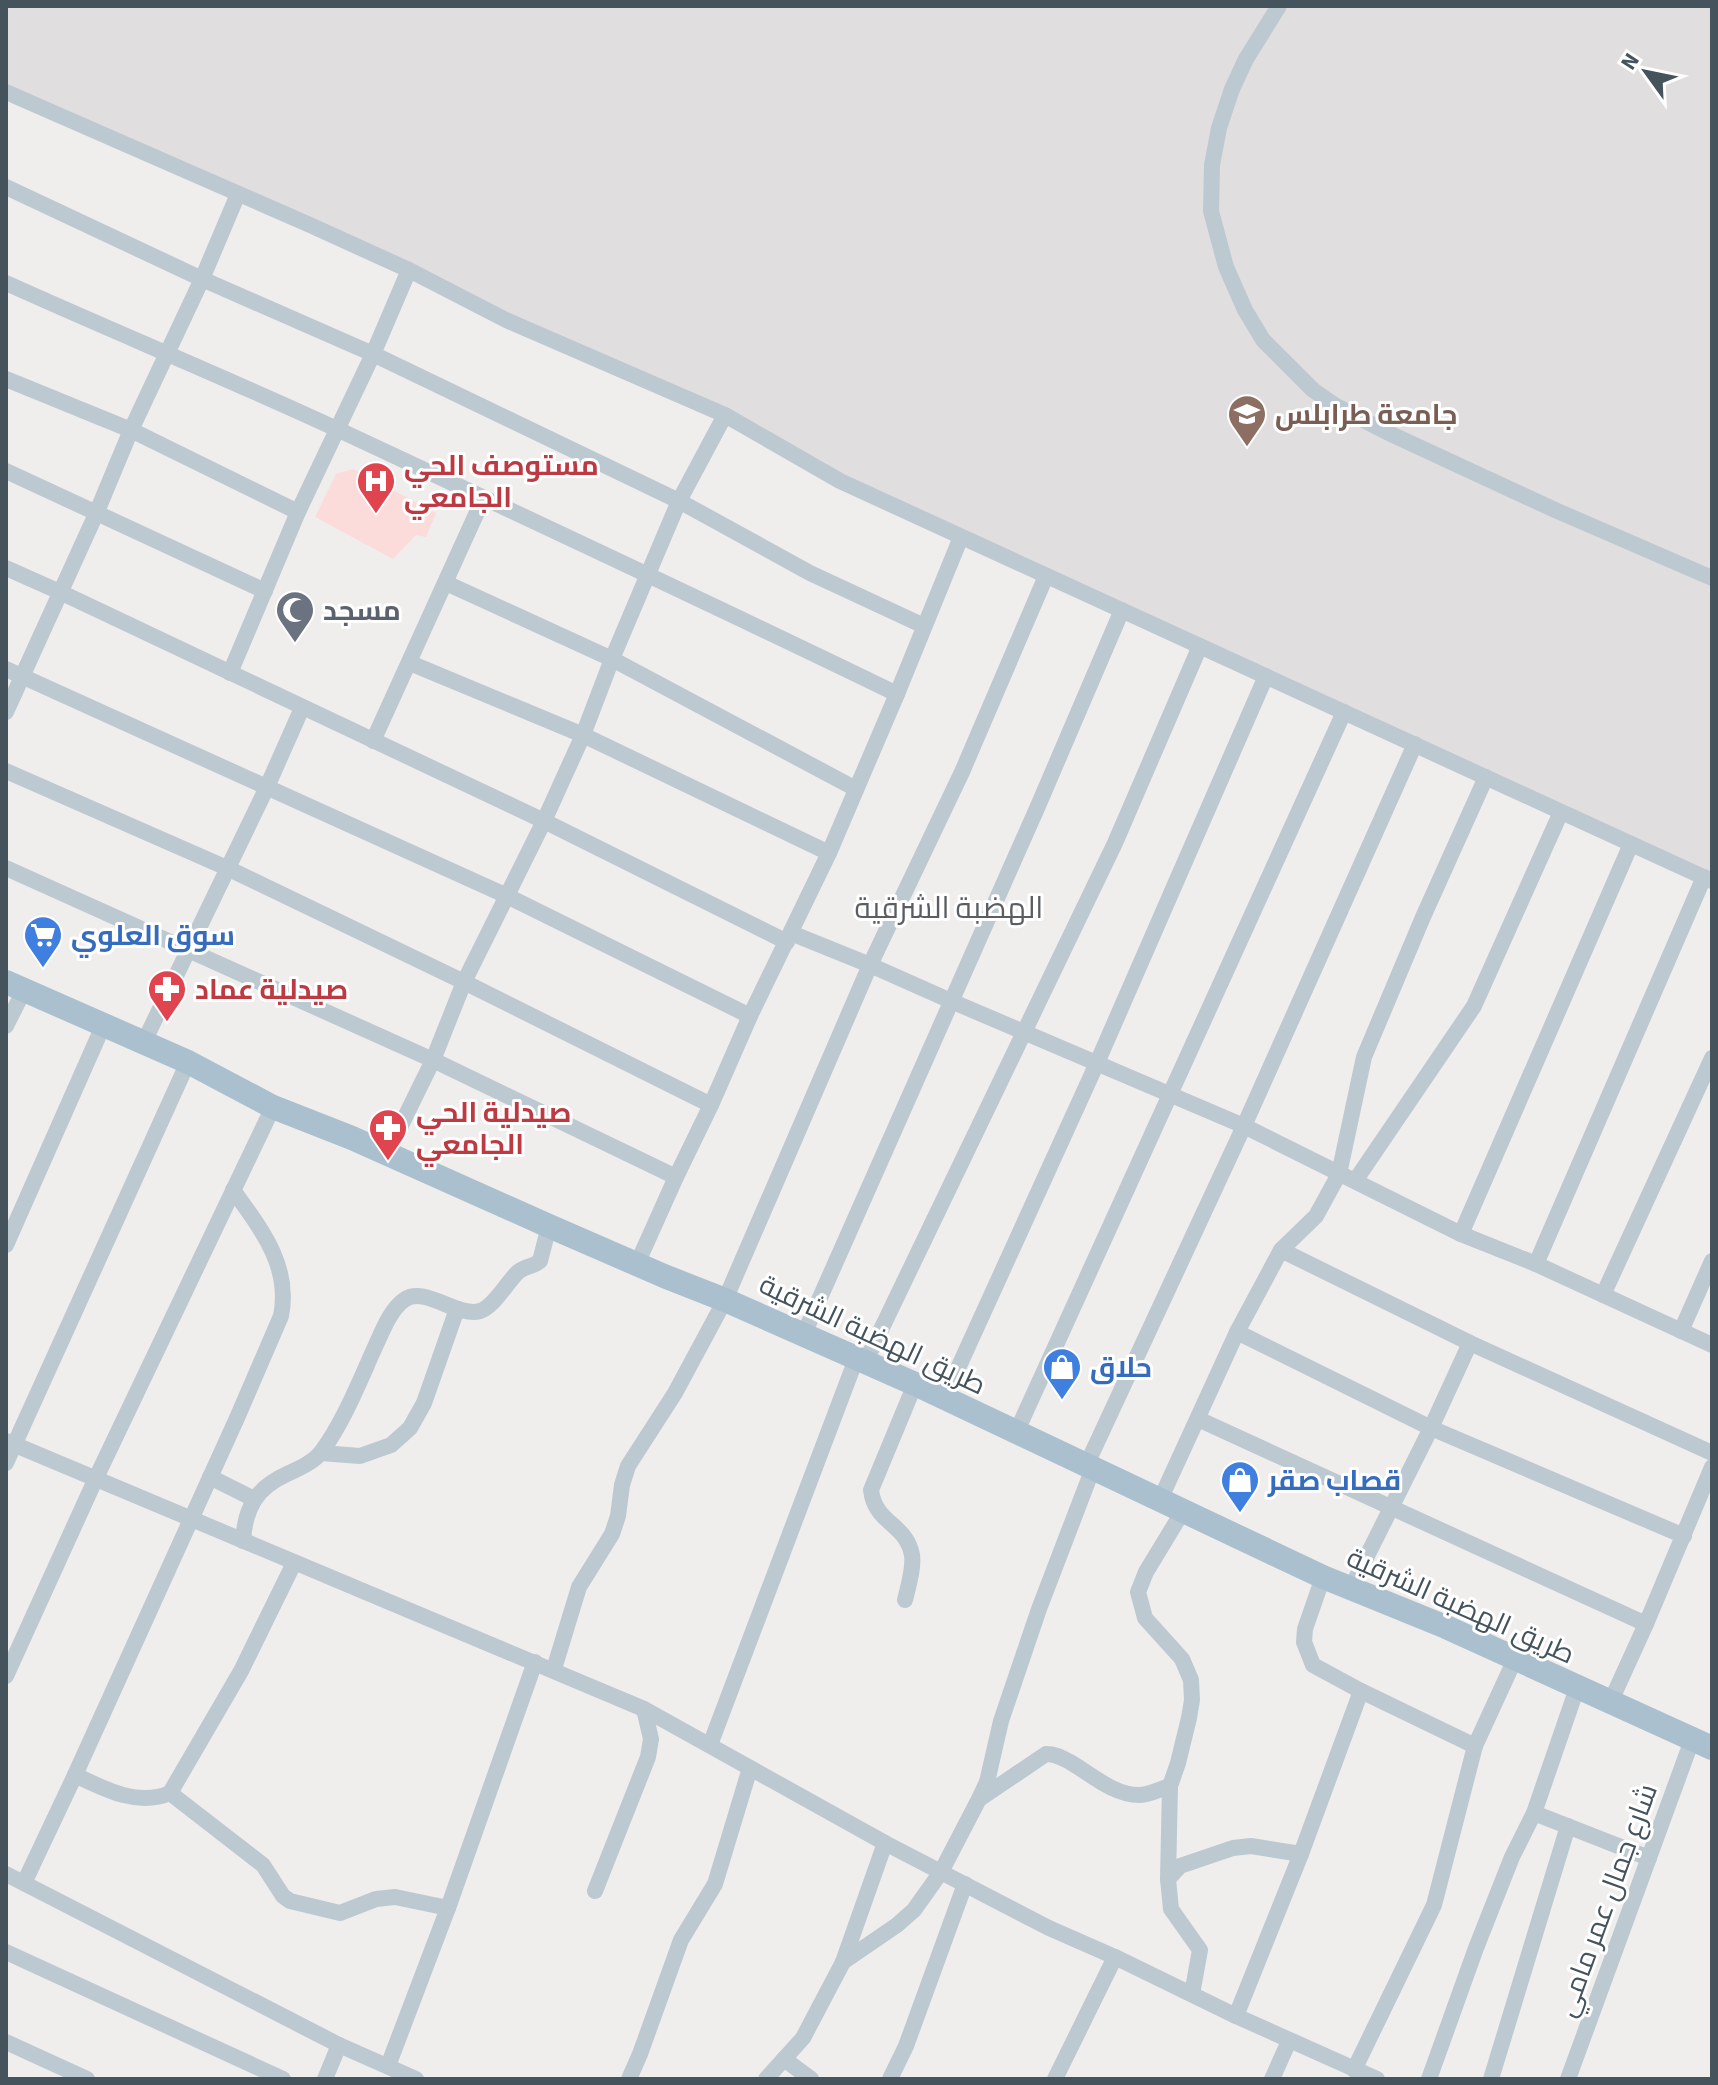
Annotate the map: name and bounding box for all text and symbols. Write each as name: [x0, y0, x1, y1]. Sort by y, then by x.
north arrow: [1606, 32, 1686, 112]
text: N: [1613, 47, 1647, 77]
school or university icon: جامعة طرابلس: [1226, 393, 1268, 448]
place label: جامعة طرابلس: [1275, 395, 1457, 435]
place label: مستوصف الحي الجامعي: [404, 446, 599, 520]
hospital icon: مستوصف الحي الجامعي: [355, 460, 397, 515]
mosque icon: مسجد: [274, 589, 316, 644]
place label: مسجد: [323, 591, 401, 631]
district label: الهضبة الشرقية: [855, 887, 1043, 930]
supermarket icon: سوق العلوي: [22, 914, 64, 969]
place label: سوق العلوي: [71, 916, 235, 958]
pharmacy icon: صيدلية عماد: [146, 968, 188, 1023]
place label: صيدلية عماد: [195, 970, 348, 1010]
place label: صيدلية الحي الجامعي: [416, 1093, 572, 1167]
pharmacy icon: صيدلية الحي الجامعي: [367, 1107, 409, 1162]
street label: طريق الهضبة الشرقية: [753, 1265, 992, 1405]
shop icon: حلاق: [1041, 1346, 1083, 1401]
place label: حلاق: [1090, 1348, 1152, 1388]
shop icon: قصاب صقر: [1219, 1459, 1261, 1514]
place label: قصاب صقر: [1267, 1461, 1401, 1501]
street label: طريق الهضبة الشرقية: [1340, 1538, 1581, 1674]
street label: شارع جمال عمر مامي: [1546, 1778, 1669, 2023]

